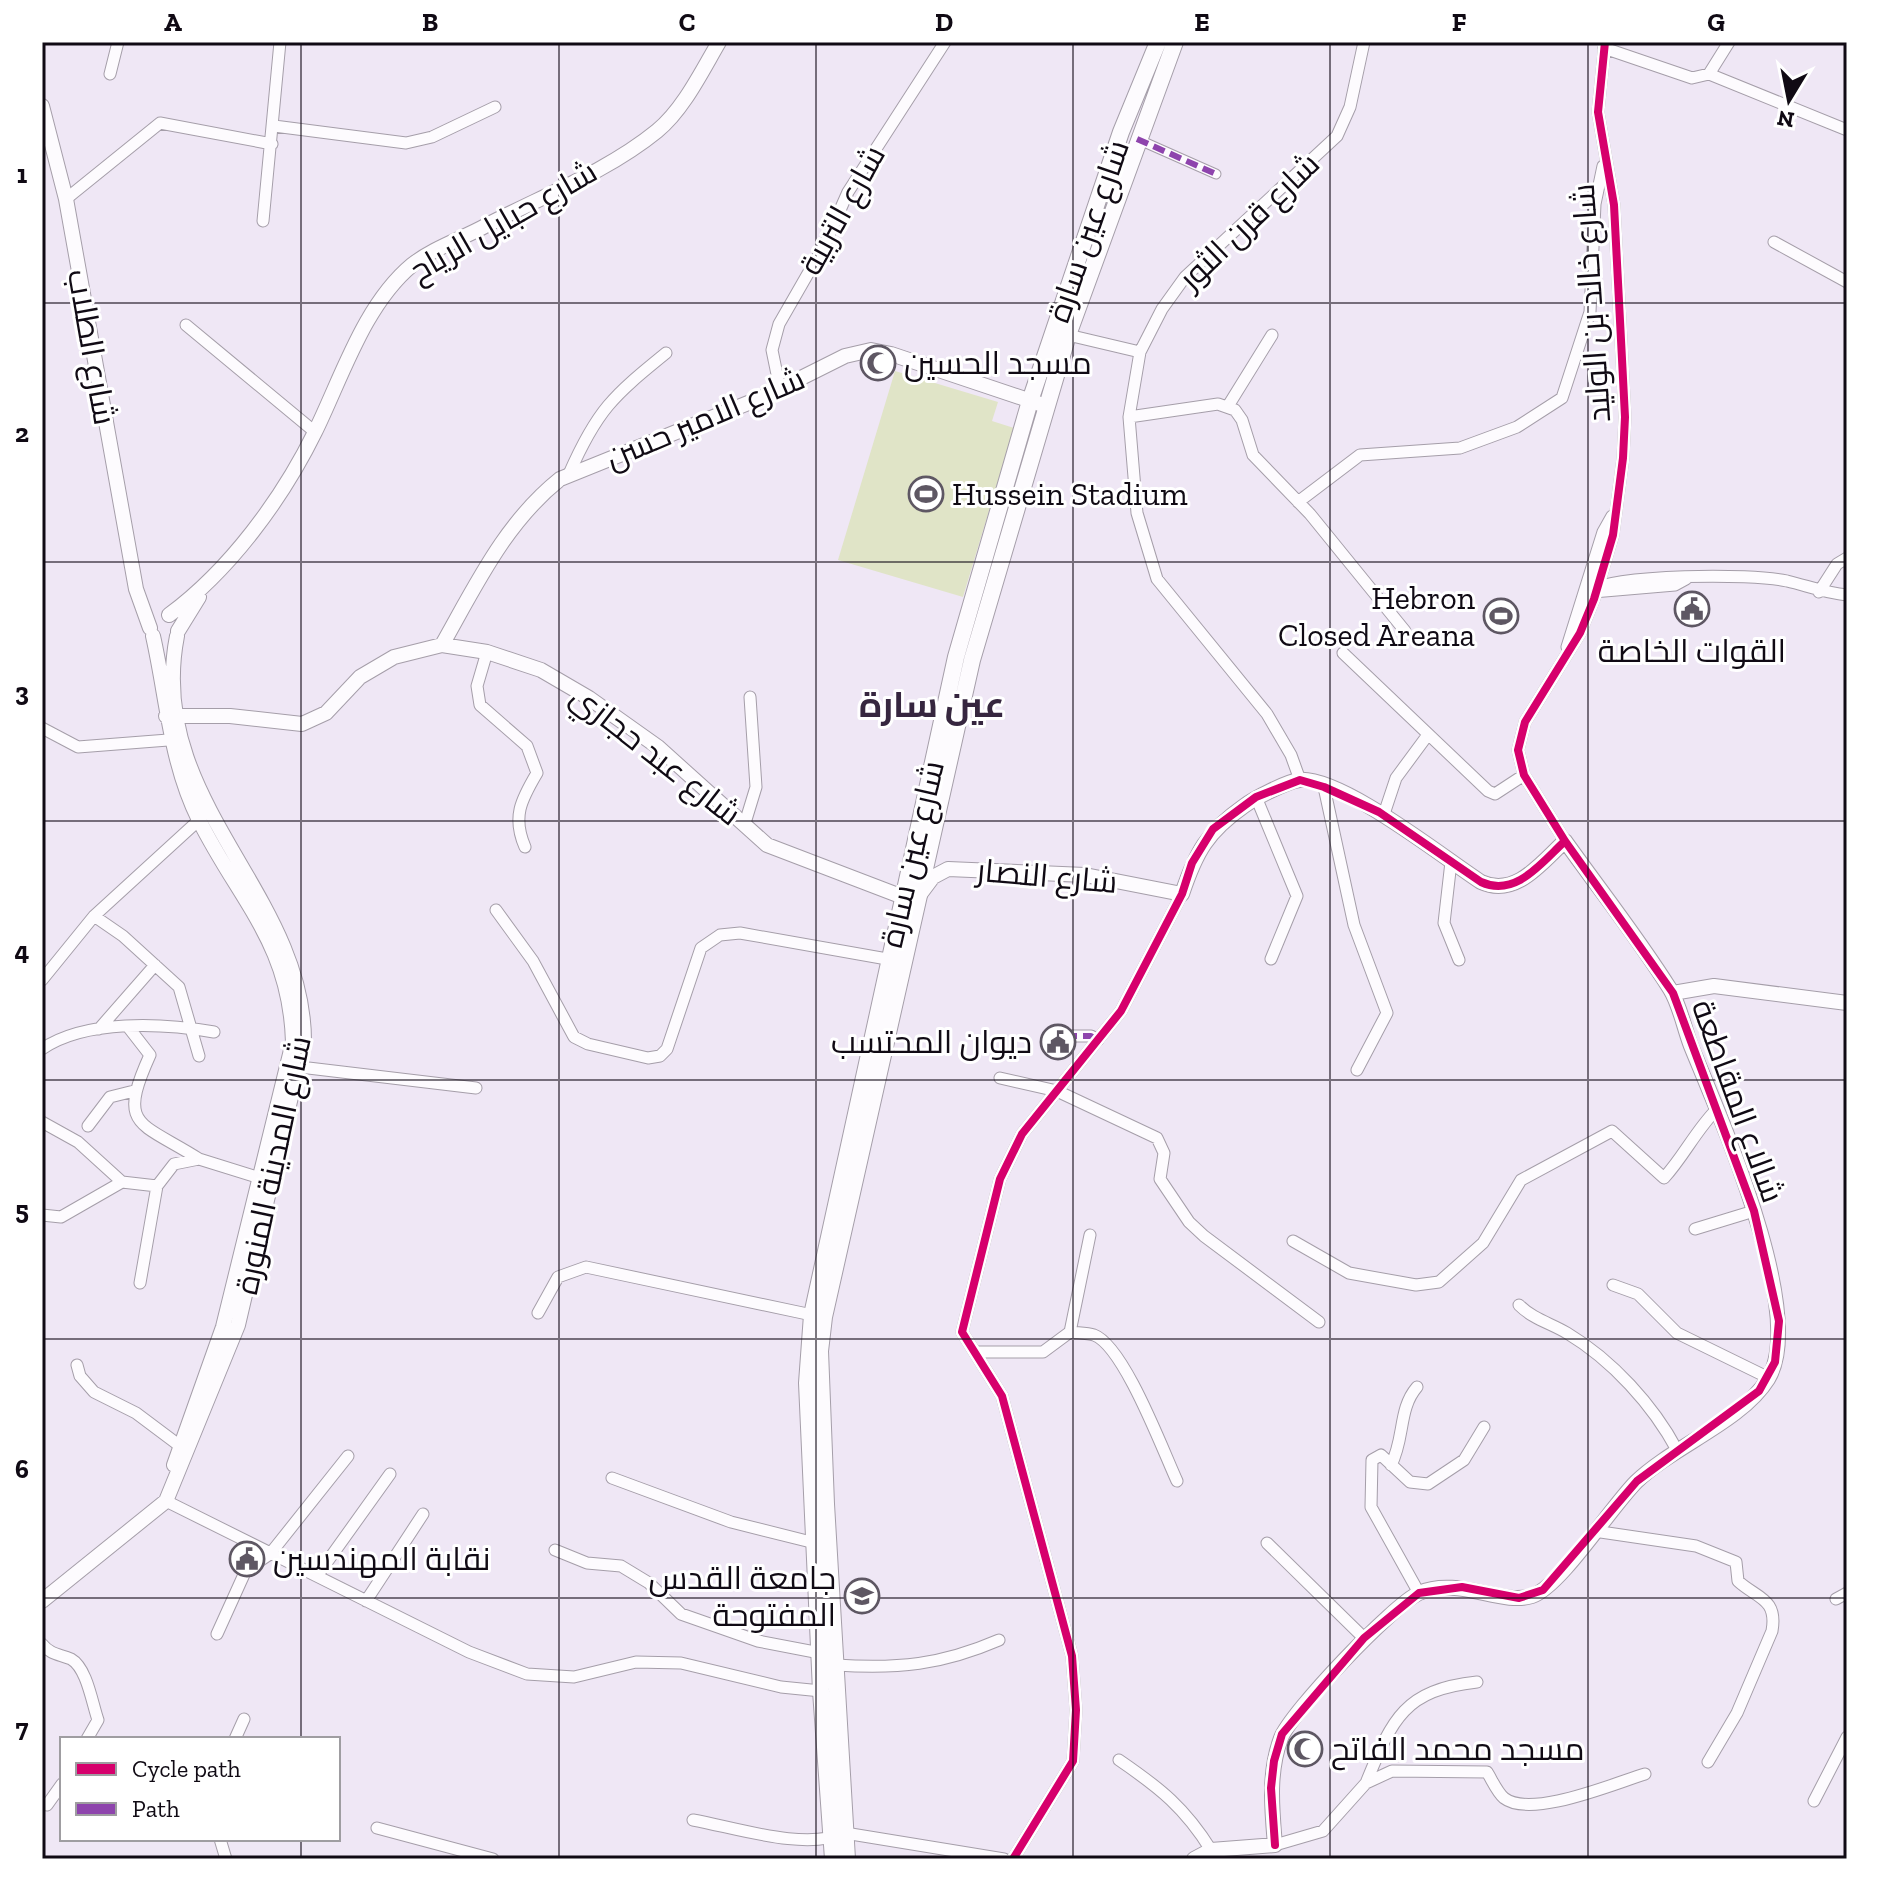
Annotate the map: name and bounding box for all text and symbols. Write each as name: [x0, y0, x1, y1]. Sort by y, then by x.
text: A: [164, 6, 182, 38]
text: B: [422, 6, 438, 38]
text: C: [679, 6, 695, 38]
text: D: [935, 6, 953, 38]
text: E: [1194, 6, 1210, 38]
text: F: [1452, 6, 1467, 38]
text: G: [1707, 6, 1725, 38]
north arrow: [1749, 60, 1829, 140]
text: N: [1775, 104, 1796, 134]
street label: شارع عين سارة: [1039, 135, 1140, 328]
street label: شارع التربية: [791, 139, 896, 283]
street label: شارع قرن الثور: [1169, 145, 1329, 301]
street label: شارع حبايل الرياح: [402, 152, 605, 293]
text: 1: [17, 158, 28, 190]
street label: شارع خالد بن الوليد: [1564, 182, 1621, 424]
street label: شارع الطلاب: [57, 266, 124, 428]
mosque icon: مسجد الحسين: [859, 344, 897, 382]
place label: مسجد الحسين: [904, 344, 1092, 382]
street label: شارع الامير حسن: [600, 359, 811, 480]
text: 2: [15, 417, 29, 449]
sports icon: Hussein Stadium: [907, 475, 945, 513]
place label: Hussein Stadium: [952, 475, 1188, 513]
place label: Hebron Closed Areana: [1278, 579, 1476, 654]
public building icon: القوات الخاصة: [1673, 590, 1711, 628]
sports icon: Hebron Closed Areana: [1482, 597, 1520, 635]
place label: القوات الخاصة: [1598, 632, 1786, 670]
text: 3: [15, 676, 29, 708]
street label: شارع عبد حجازي: [560, 677, 749, 838]
district label: عين سارة: [859, 683, 1005, 726]
street label: شارع عين سارة: [872, 757, 955, 952]
street label: شارع النصار: [973, 851, 1119, 904]
text: 4: [15, 935, 30, 967]
street label: شالاع المقاطعة: [1681, 994, 1792, 1209]
place label: ديوان المحتسب: [831, 1023, 1032, 1061]
public building icon: ديوان المحتسب: [1039, 1023, 1077, 1061]
street label: شارع المدينة المنورة: [227, 1032, 322, 1298]
text: 5: [15, 1194, 29, 1226]
text: 6: [15, 1453, 29, 1485]
public building icon: نقابة المهندسين: [228, 1540, 266, 1578]
place label: نقابة المهندسين: [273, 1540, 491, 1578]
place label: جامعة القدس المفتوحة: [648, 1559, 836, 1634]
school or university icon: جامعة القدس المفتوحة: [843, 1577, 881, 1615]
text: 7: [16, 1712, 29, 1744]
mosque icon: مسجد محمد الفاتح: [1286, 1730, 1324, 1768]
place label: مسجد محمد الفاتح: [1331, 1730, 1585, 1771]
legend: [60, 1737, 340, 1841]
text: Cycle path: [132, 1754, 241, 1783]
text: Path: [132, 1794, 180, 1823]

